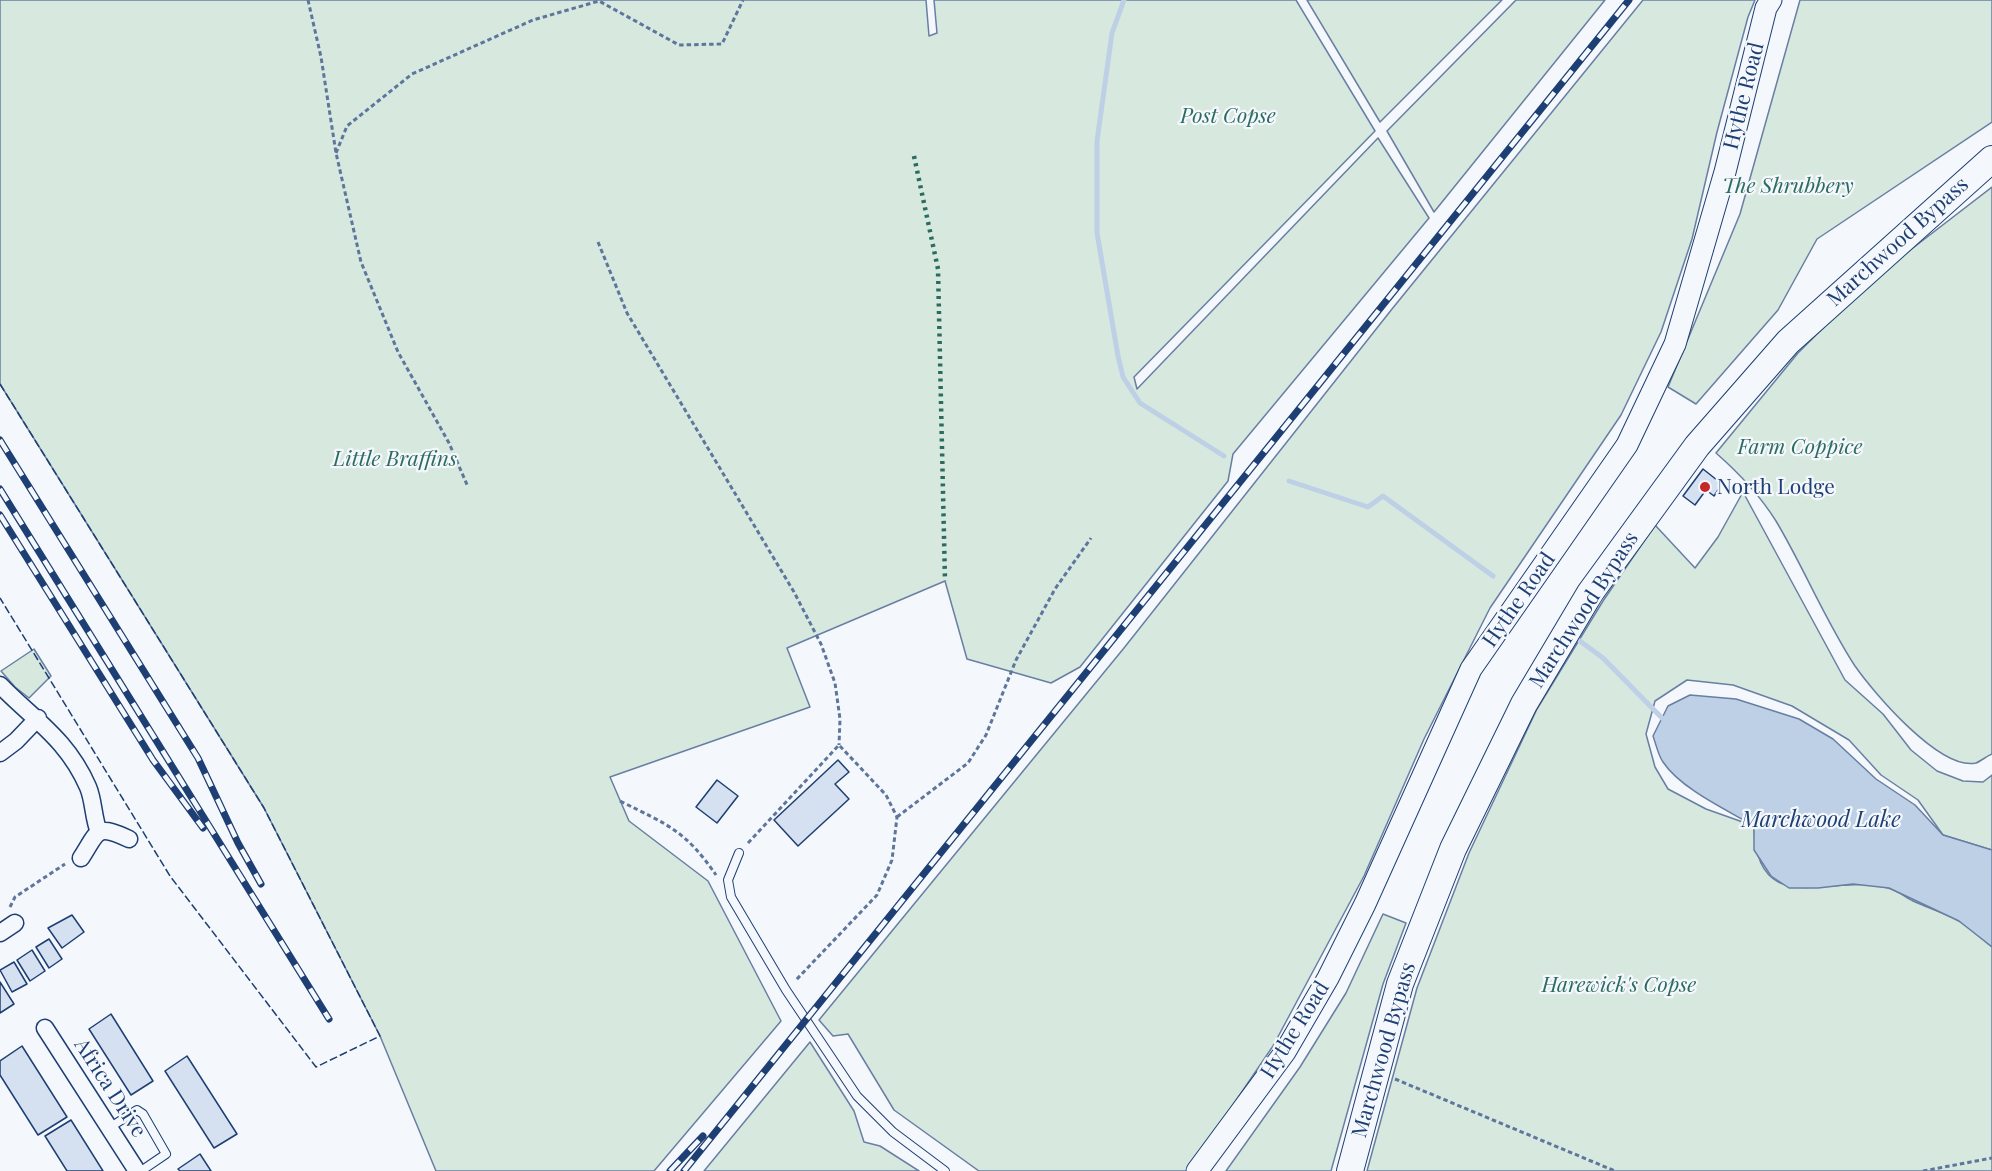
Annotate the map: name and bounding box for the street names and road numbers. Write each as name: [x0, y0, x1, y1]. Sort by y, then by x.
street label: Hythe Road: [1719, 40, 1769, 152]
street label: Marchwood Bypass: [1822, 172, 1974, 312]
street label: Marchwood Bypass: [1524, 527, 1644, 693]
street label: Hythe Road: [1477, 548, 1561, 652]
street label: Marchwood Bypass: [1347, 959, 1421, 1141]
street label: Hythe Road: [1255, 977, 1335, 1083]
street label: Africa Drive: [69, 1034, 151, 1142]

